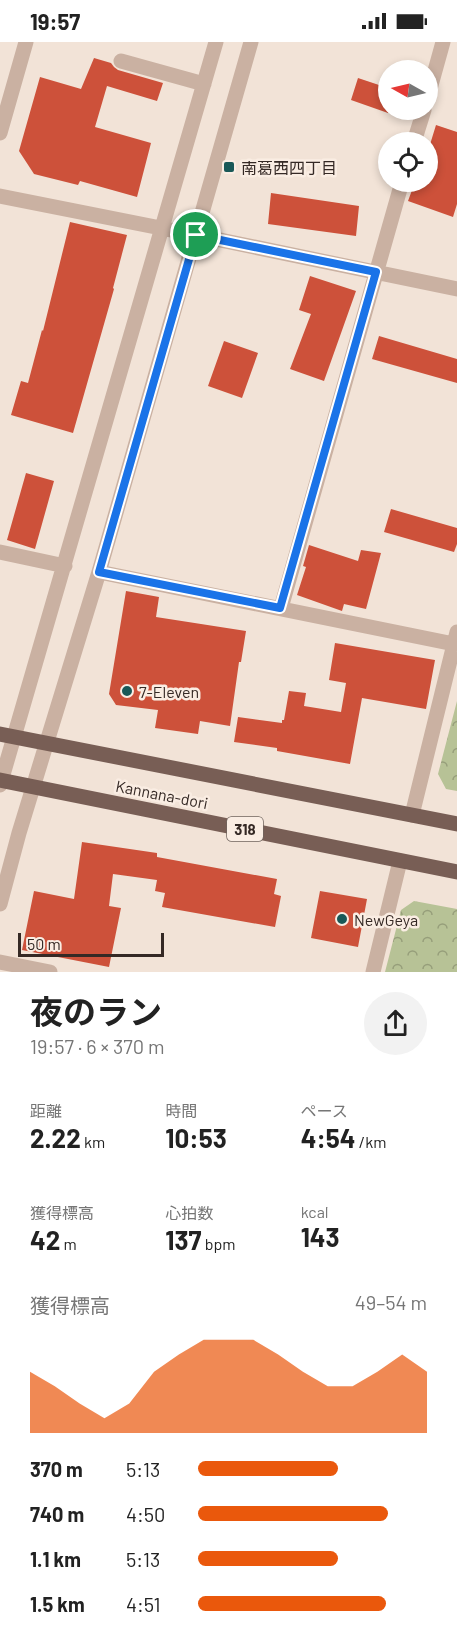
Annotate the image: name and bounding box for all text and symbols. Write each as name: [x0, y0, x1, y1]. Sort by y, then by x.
text: 19:57: [30, 8, 80, 34]
north arrow: [378, 60, 438, 120]
map controls: [378, 60, 438, 192]
button: locate: [378, 132, 438, 192]
place label: 南葛西四丁目: [241, 158, 337, 177]
marker: 南葛西四丁目: [222, 160, 236, 174]
pin: [170, 209, 221, 260]
icon: arrive: [179, 218, 212, 251]
place label: 7-Eleven: [139, 682, 199, 701]
marker: 7-Eleven: [120, 684, 134, 698]
street label: Kannana-dori: [114, 776, 210, 812]
road number: 318: [227, 817, 263, 841]
place label: NewGeya: [354, 910, 418, 929]
marker: NewGeya: [335, 912, 349, 926]
scale bar: [18, 930, 164, 958]
text: 50 m: [27, 934, 61, 953]
text: 夜のラン: [30, 991, 162, 1031]
button: share: [364, 992, 427, 1055]
text: 19:57 · 6 × 370 m: [30, 1034, 164, 1058]
text: 距離: [30, 1101, 62, 1120]
text: 時間: [165, 1101, 197, 1120]
text: ペース: [301, 1101, 348, 1120]
text: 2.22: [30, 1122, 81, 1153]
text: 10:53: [165, 1122, 227, 1153]
text: 4:54: [301, 1122, 356, 1153]
text: km: [81, 1132, 105, 1151]
text: /km: [356, 1132, 386, 1151]
text: kcal: [301, 1202, 329, 1221]
text: 獲得標高: [30, 1203, 94, 1222]
text: 心拍数: [165, 1203, 213, 1222]
text: 143: [301, 1221, 340, 1252]
text: 42: [30, 1224, 60, 1255]
text: 137: [165, 1224, 201, 1255]
text: m: [60, 1234, 77, 1253]
text: bpm: [201, 1234, 235, 1253]
text: 49–54 m: [355, 1290, 427, 1314]
text: 獲得標高: [30, 1293, 110, 1317]
text: 370 m: [30, 1457, 83, 1481]
text: 5:13: [126, 1457, 160, 1481]
text: 740 m: [30, 1502, 84, 1526]
text: 4:50: [126, 1502, 165, 1526]
text: 1.1 km: [30, 1547, 81, 1571]
text: 5:13: [126, 1547, 160, 1571]
text: 1.5 km: [30, 1592, 85, 1616]
text: 4:51: [126, 1592, 161, 1616]

